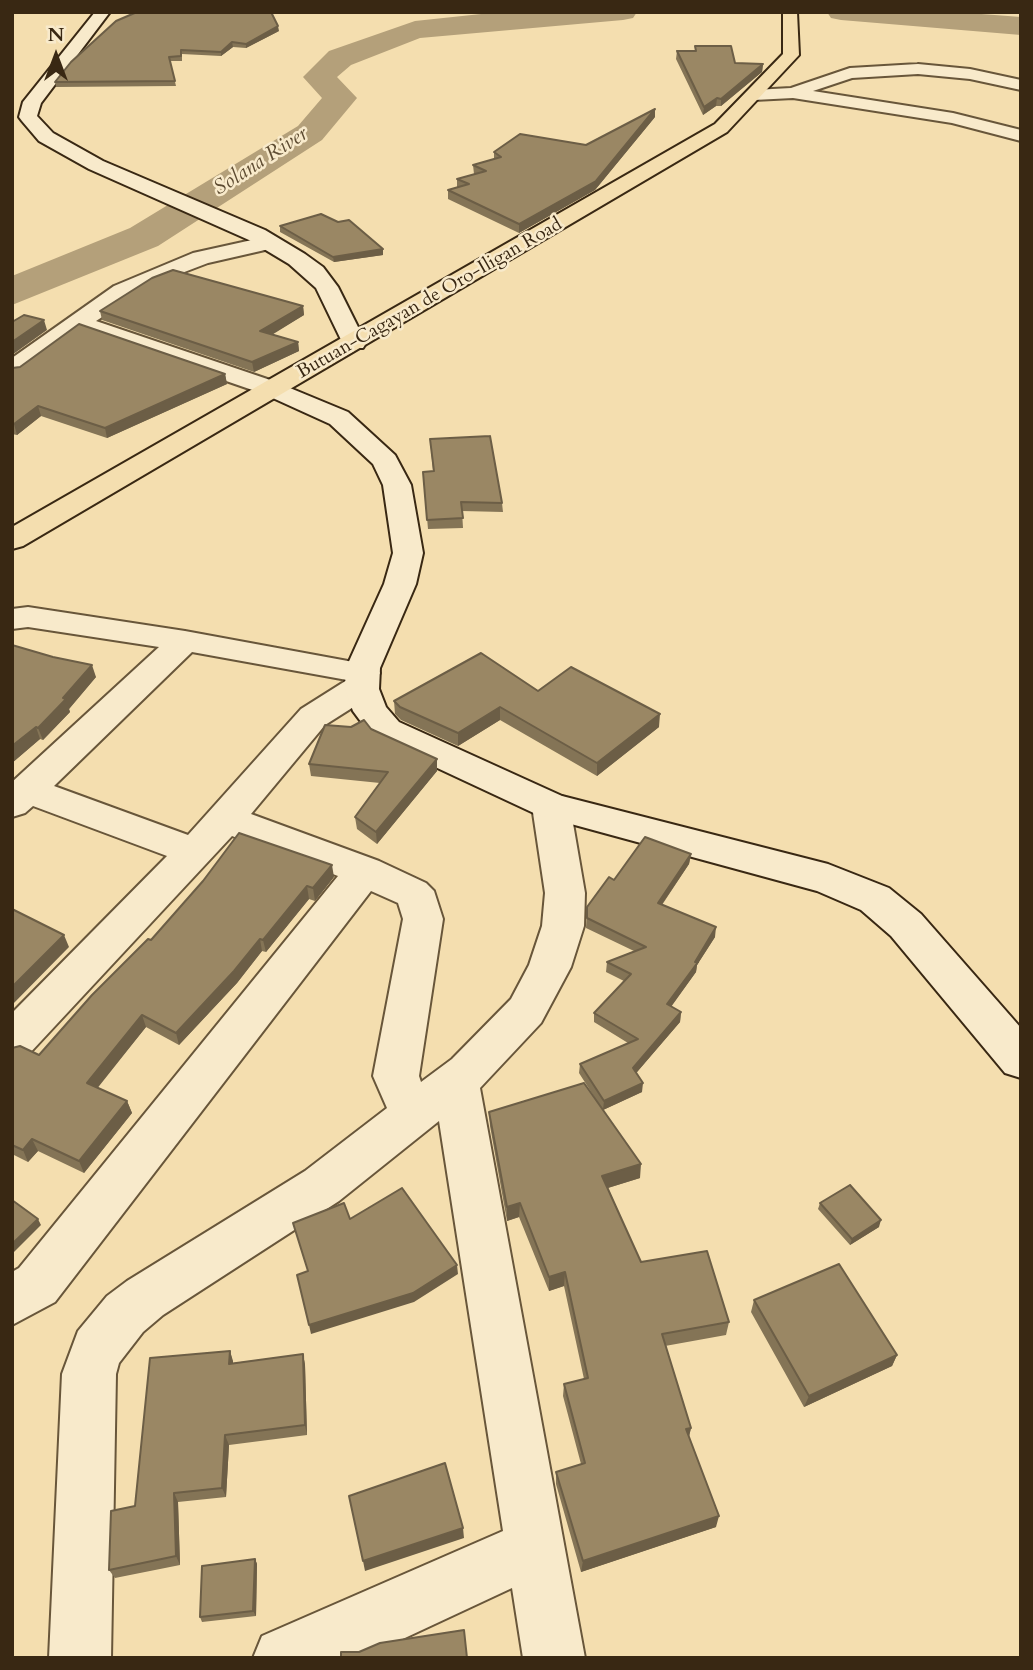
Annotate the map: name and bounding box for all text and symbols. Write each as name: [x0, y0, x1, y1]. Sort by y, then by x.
north arrow: [21, 21, 91, 91]
text: N: [48, 22, 64, 48]
water label: Solana River: [209, 122, 313, 202]
street label: Butuan-Cagayan de Oro-Iligan Road: [293, 214, 567, 384]

